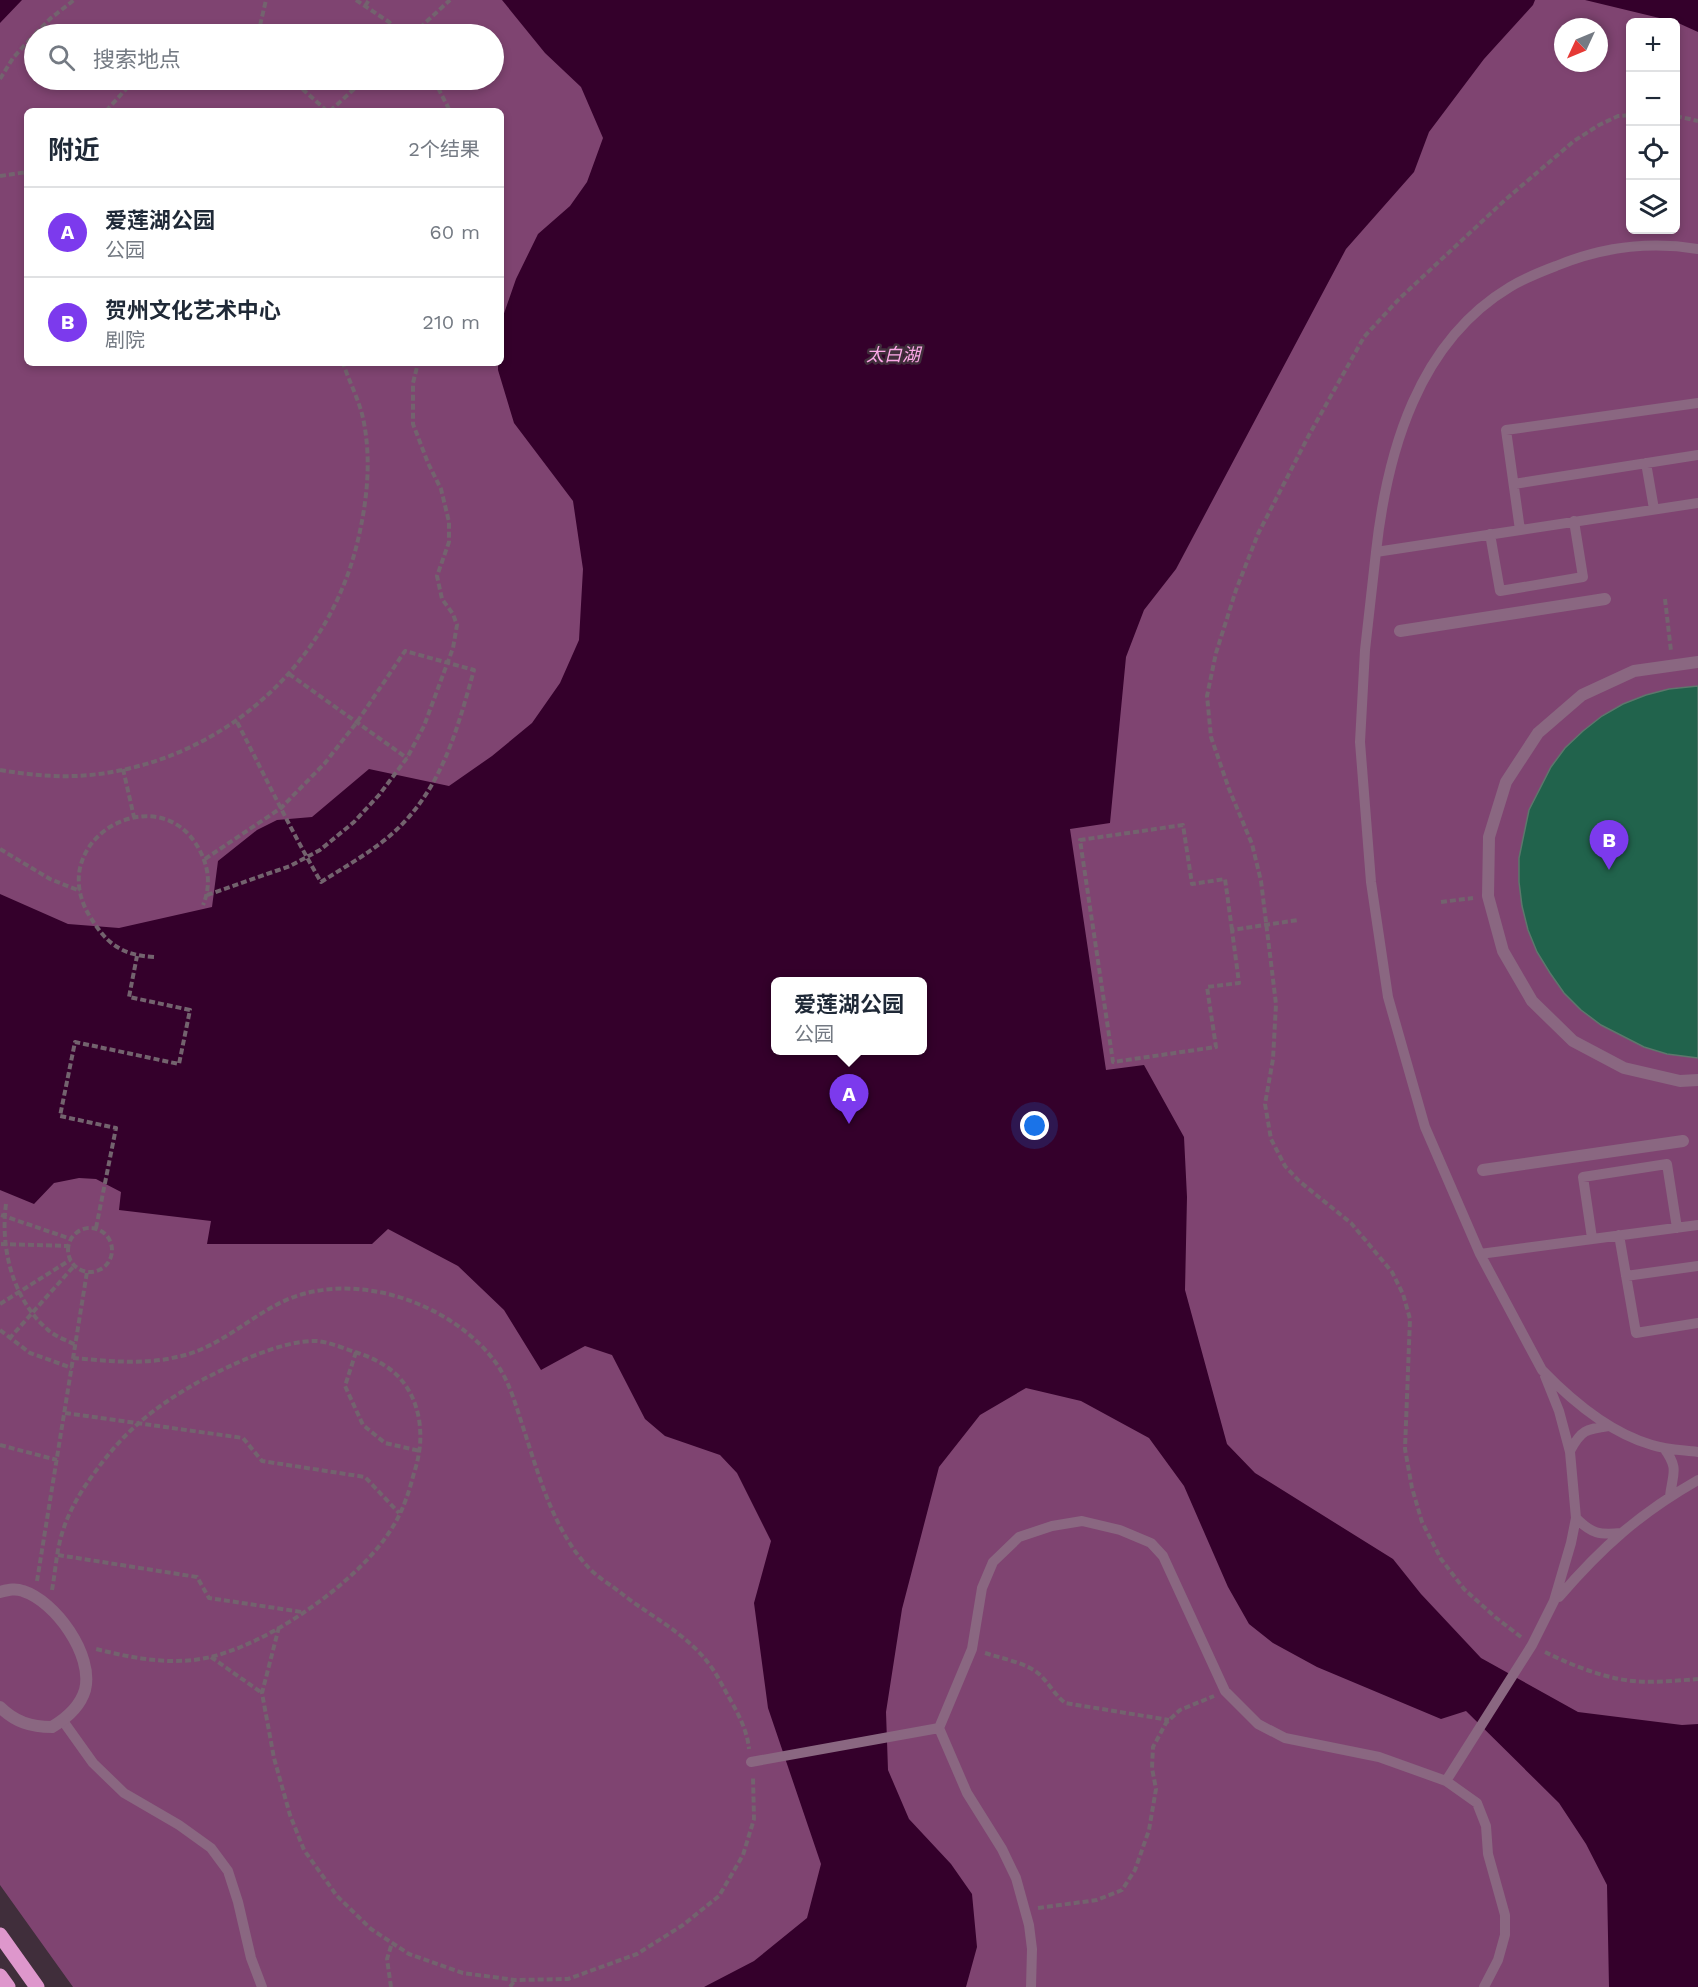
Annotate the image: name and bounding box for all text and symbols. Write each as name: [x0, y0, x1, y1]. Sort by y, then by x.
north arrow: [1554, 18, 1608, 72]
map controls: [1626, 18, 1680, 234]
button: +: [1626, 18, 1680, 72]
search box: [24, 24, 504, 90]
icon: search: [45, 41, 78, 74]
text: 搜索地点: [93, 47, 181, 72]
button: −: [1626, 72, 1680, 126]
button: locate: [1626, 126, 1680, 180]
text: 附近: [48, 135, 100, 165]
text: 2个结果: [408, 137, 480, 161]
button: layers: [1626, 180, 1680, 234]
text: 爱莲湖公园: [105, 208, 215, 233]
text: A: [61, 220, 74, 244]
text: 60 m: [430, 220, 480, 244]
text: 公园: [105, 238, 145, 262]
text: 贺州文化艺术中心: [105, 298, 281, 323]
text: B: [61, 310, 74, 334]
text: 210 m: [422, 310, 480, 334]
text: 剧院: [105, 328, 145, 352]
water label: 太白湖: [866, 344, 923, 365]
pin: B: [1590, 820, 1628, 870]
popup: [771, 977, 927, 1055]
text: 爱莲湖公园: [794, 992, 904, 1017]
text: 公园: [794, 1022, 834, 1046]
pin: A: [830, 1074, 868, 1124]
your location: [1020, 1111, 1049, 1140]

